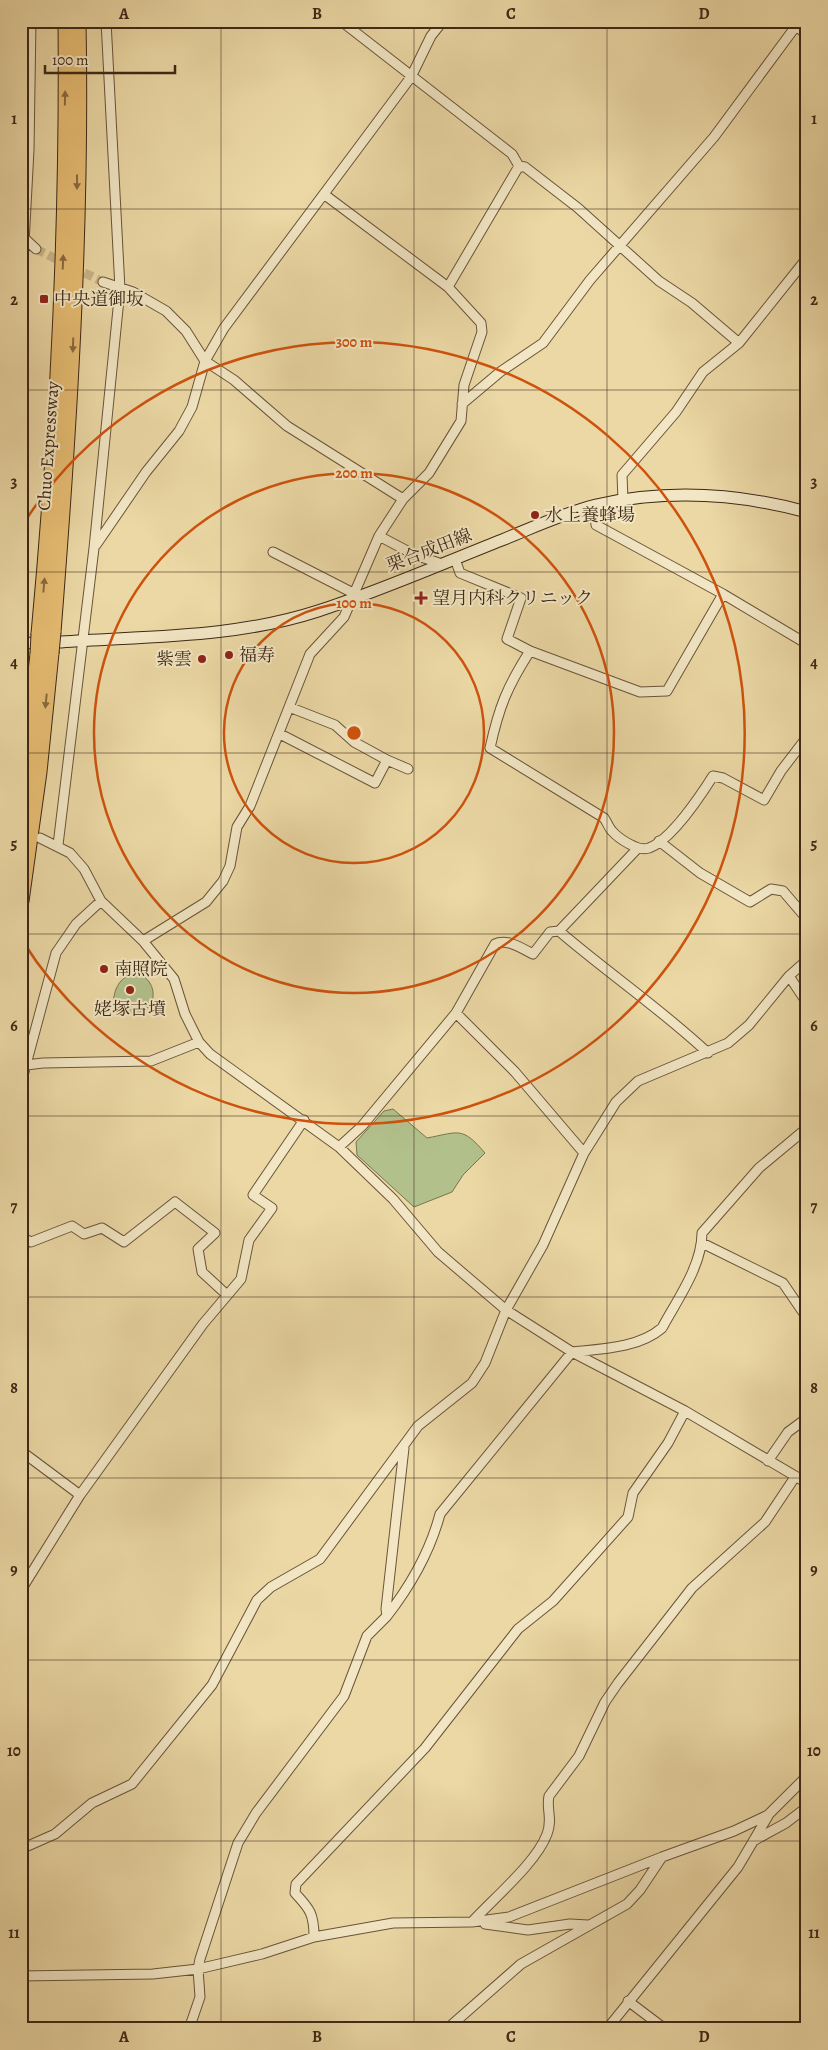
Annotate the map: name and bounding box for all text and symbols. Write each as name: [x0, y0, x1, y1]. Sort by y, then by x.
text: A: [118, 3, 130, 25]
text: B: [312, 3, 322, 25]
text: C: [506, 3, 516, 25]
text: D: [698, 3, 710, 25]
scale bar: [45, 42, 175, 74]
text: 100 m: [52, 50, 89, 70]
one-way arrow: [61, 89, 69, 105]
text: 1: [11, 108, 17, 130]
text: 1: [811, 108, 817, 130]
one-way arrow: [73, 174, 81, 190]
one-way arrow: [59, 253, 67, 269]
place label: 中央道御坂: [54, 287, 144, 311]
text: 2: [10, 289, 18, 311]
text: 2: [810, 289, 818, 311]
marker: 中央道御坂: [38, 293, 50, 305]
text: 300 m: [336, 332, 373, 352]
one-way arrow: [69, 337, 77, 353]
street label: Chuo Expressway: [32, 380, 65, 511]
text: 200 m: [335, 463, 373, 483]
text: 3: [11, 471, 18, 493]
text: 3: [811, 471, 818, 493]
place label: 水上養蜂場: [545, 503, 635, 527]
marker: 水上養蜂場: [529, 509, 541, 521]
street label: 栗合成田線: [383, 523, 475, 577]
one-way arrow: [40, 577, 48, 593]
place label: 望月内科クリニック: [432, 586, 593, 610]
marker: 望月内科クリニック: [414, 591, 428, 605]
text: 100 m: [336, 593, 372, 613]
place label: 福寿: [239, 643, 275, 667]
place label: 紫雲: [156, 647, 192, 671]
marker: 福寿: [223, 649, 235, 661]
text: 4: [10, 652, 18, 674]
text: 4: [810, 652, 818, 674]
marker: 紫雲: [196, 653, 208, 665]
one-way arrow: [42, 694, 50, 710]
centre of rings: [345, 724, 363, 742]
text: 5: [11, 833, 18, 855]
text: 5: [811, 833, 818, 855]
place label: 南照院: [114, 957, 168, 981]
marker: 南照院: [98, 963, 110, 975]
marker: 姥塚古墳: [124, 984, 136, 996]
place label: 姥塚古墳: [94, 997, 166, 1021]
text: 6: [10, 1015, 18, 1037]
text: 6: [810, 1015, 818, 1037]
text: 7: [11, 1196, 18, 1218]
text: 7: [811, 1196, 818, 1218]
text: 8: [10, 1377, 18, 1399]
text: 8: [810, 1377, 818, 1399]
text: 9: [10, 1559, 18, 1581]
text: 9: [810, 1559, 818, 1581]
text: 10: [7, 1740, 21, 1762]
text: 10: [807, 1740, 821, 1762]
text: 11: [8, 1922, 20, 1944]
text: 11: [808, 1922, 820, 1944]
text: A: [118, 2026, 130, 2048]
text: B: [312, 2026, 322, 2048]
text: C: [506, 2026, 516, 2048]
text: D: [698, 2026, 710, 2048]

